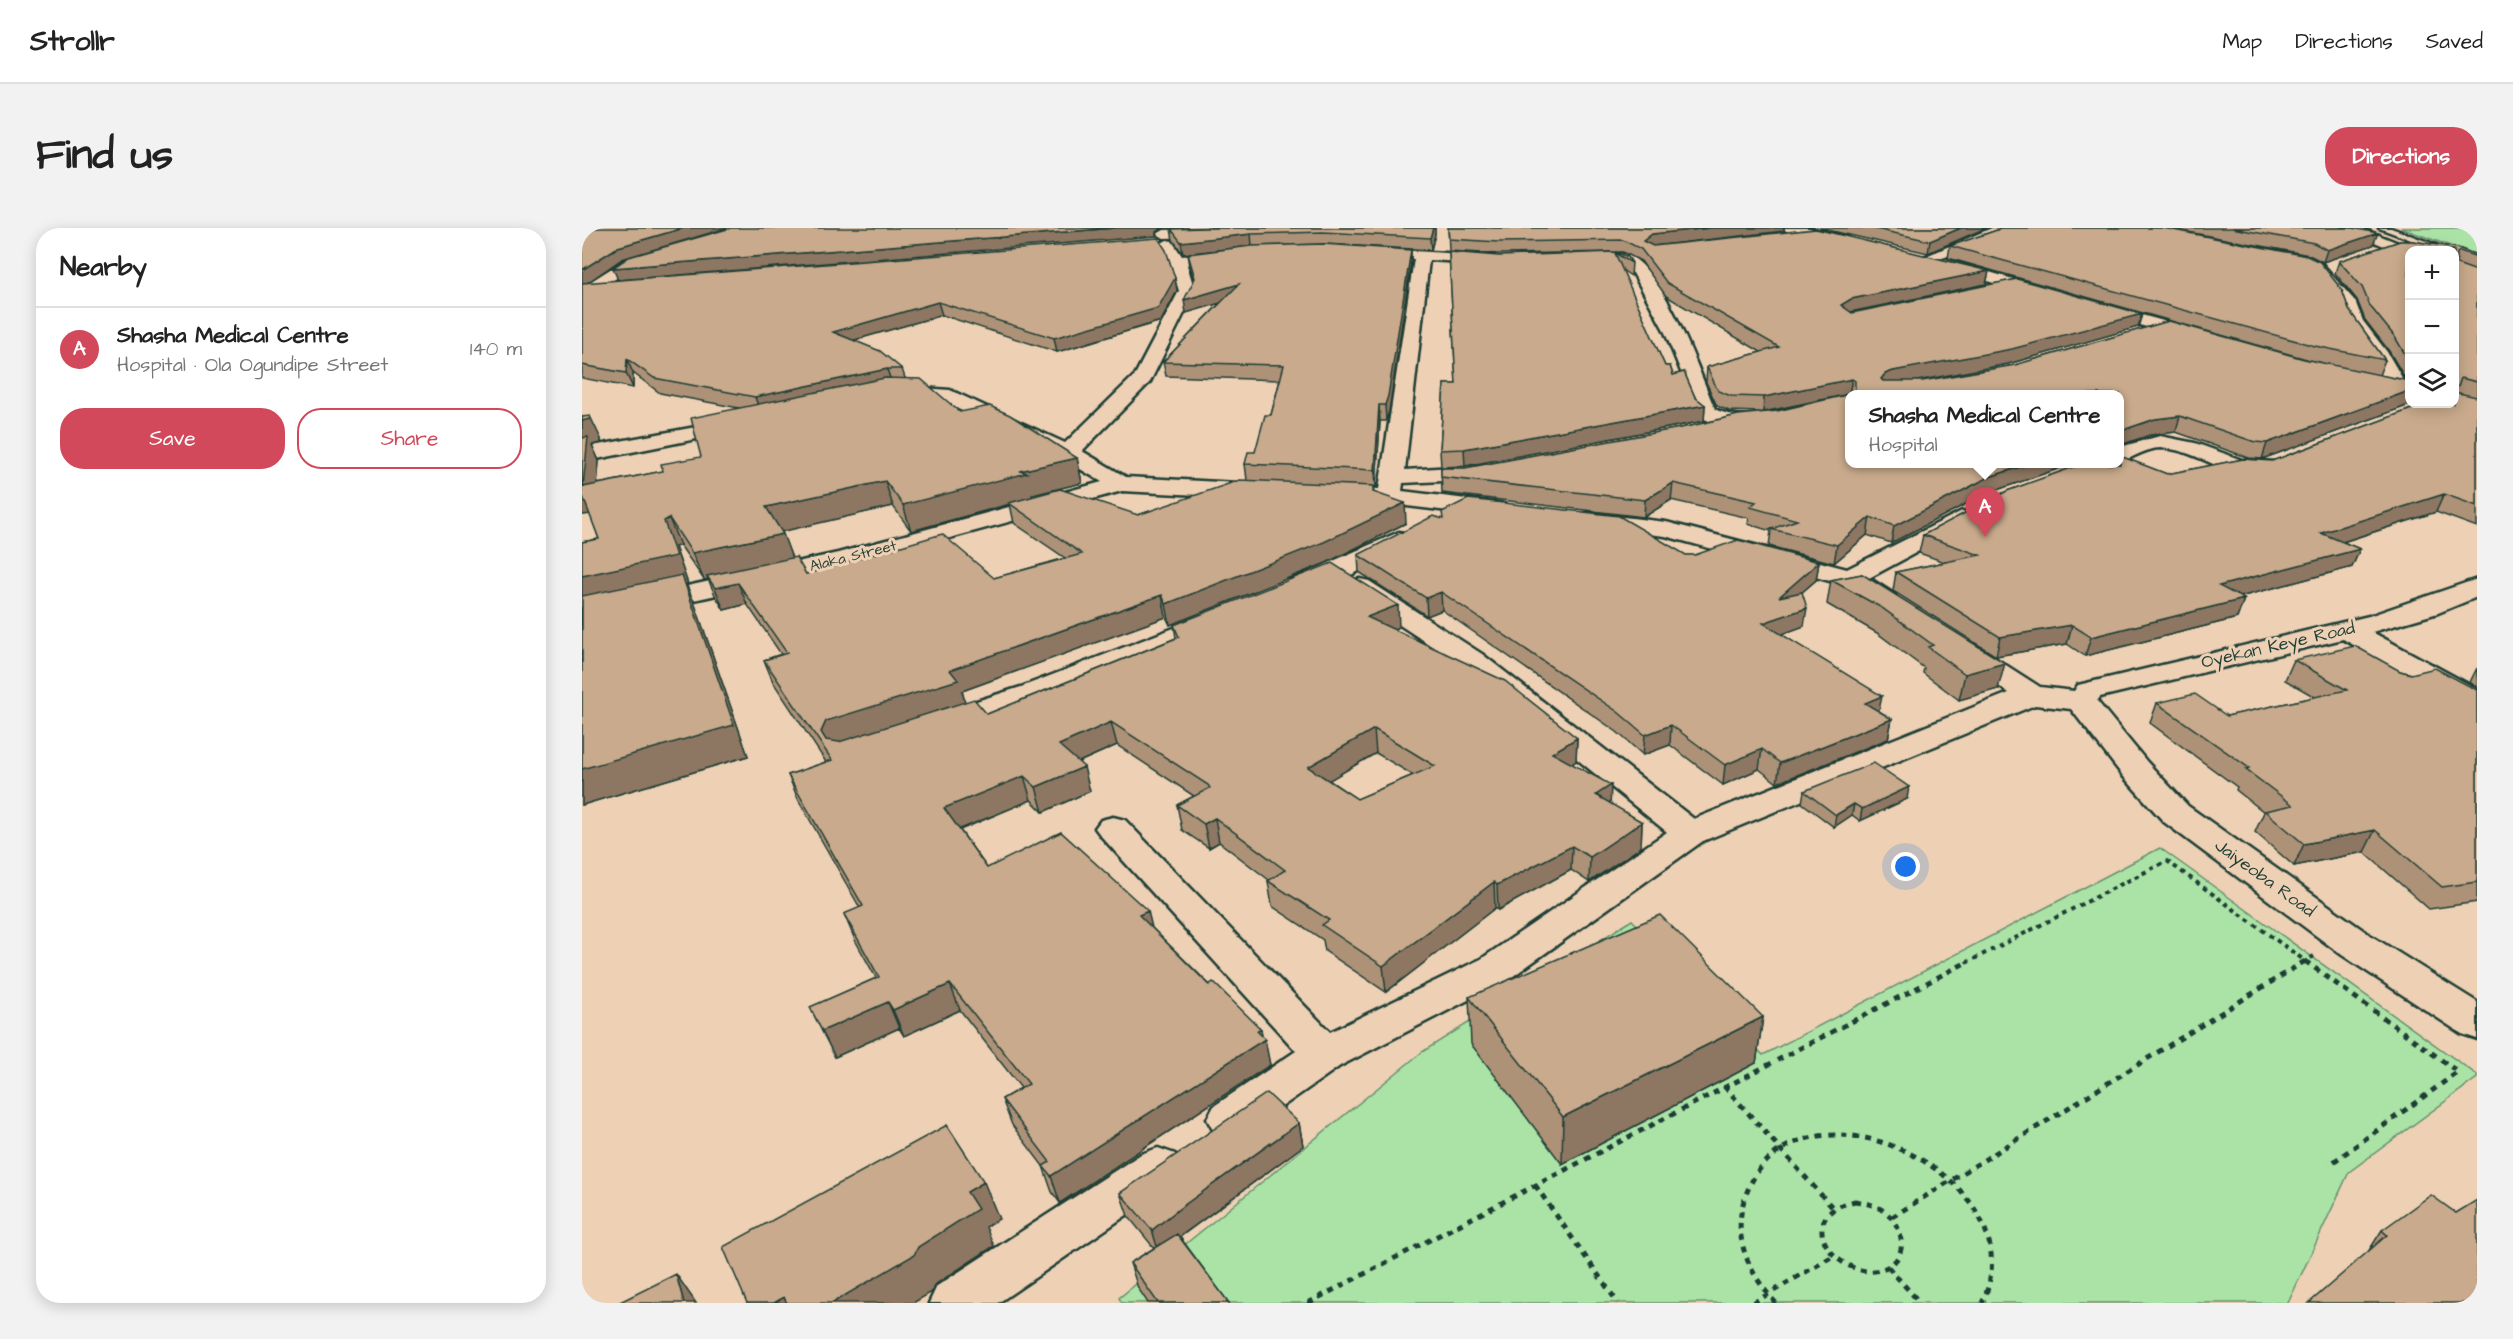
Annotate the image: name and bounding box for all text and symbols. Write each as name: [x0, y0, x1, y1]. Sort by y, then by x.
text: Strollr: [30, 22, 115, 61]
text: Map: [2222, 27, 2262, 56]
text: Directions: [2295, 27, 2393, 56]
text: Saved: [2426, 27, 2483, 56]
text: Find us: [36, 127, 173, 185]
button: Directions: [2325, 127, 2477, 186]
map controls: [2405, 246, 2459, 408]
button: +: [2405, 246, 2459, 300]
text: Nearby: [60, 249, 147, 285]
button: −: [2405, 300, 2459, 354]
text: Shasha Medical Centre: [117, 320, 349, 351]
text: A: [73, 335, 86, 363]
text: 140 m: [470, 335, 522, 363]
text: Hospital · Ola Ogundipe Street: [117, 351, 388, 379]
button: layers: [2405, 354, 2459, 408]
popup: [1845, 390, 2124, 468]
text: Shasha Medical Centre: [1869, 400, 2100, 431]
button: Save: [60, 408, 285, 469]
button: Share: [297, 408, 522, 469]
text: Hospital: [1869, 431, 1938, 459]
pin: A: [1966, 488, 2004, 537]
street label: Alaka Street: [807, 535, 899, 577]
street label: Oyekan Keye Road: [2199, 615, 2357, 676]
street label: Jaiyeoba Road: [2209, 833, 2320, 924]
your location: [1891, 852, 1920, 881]

